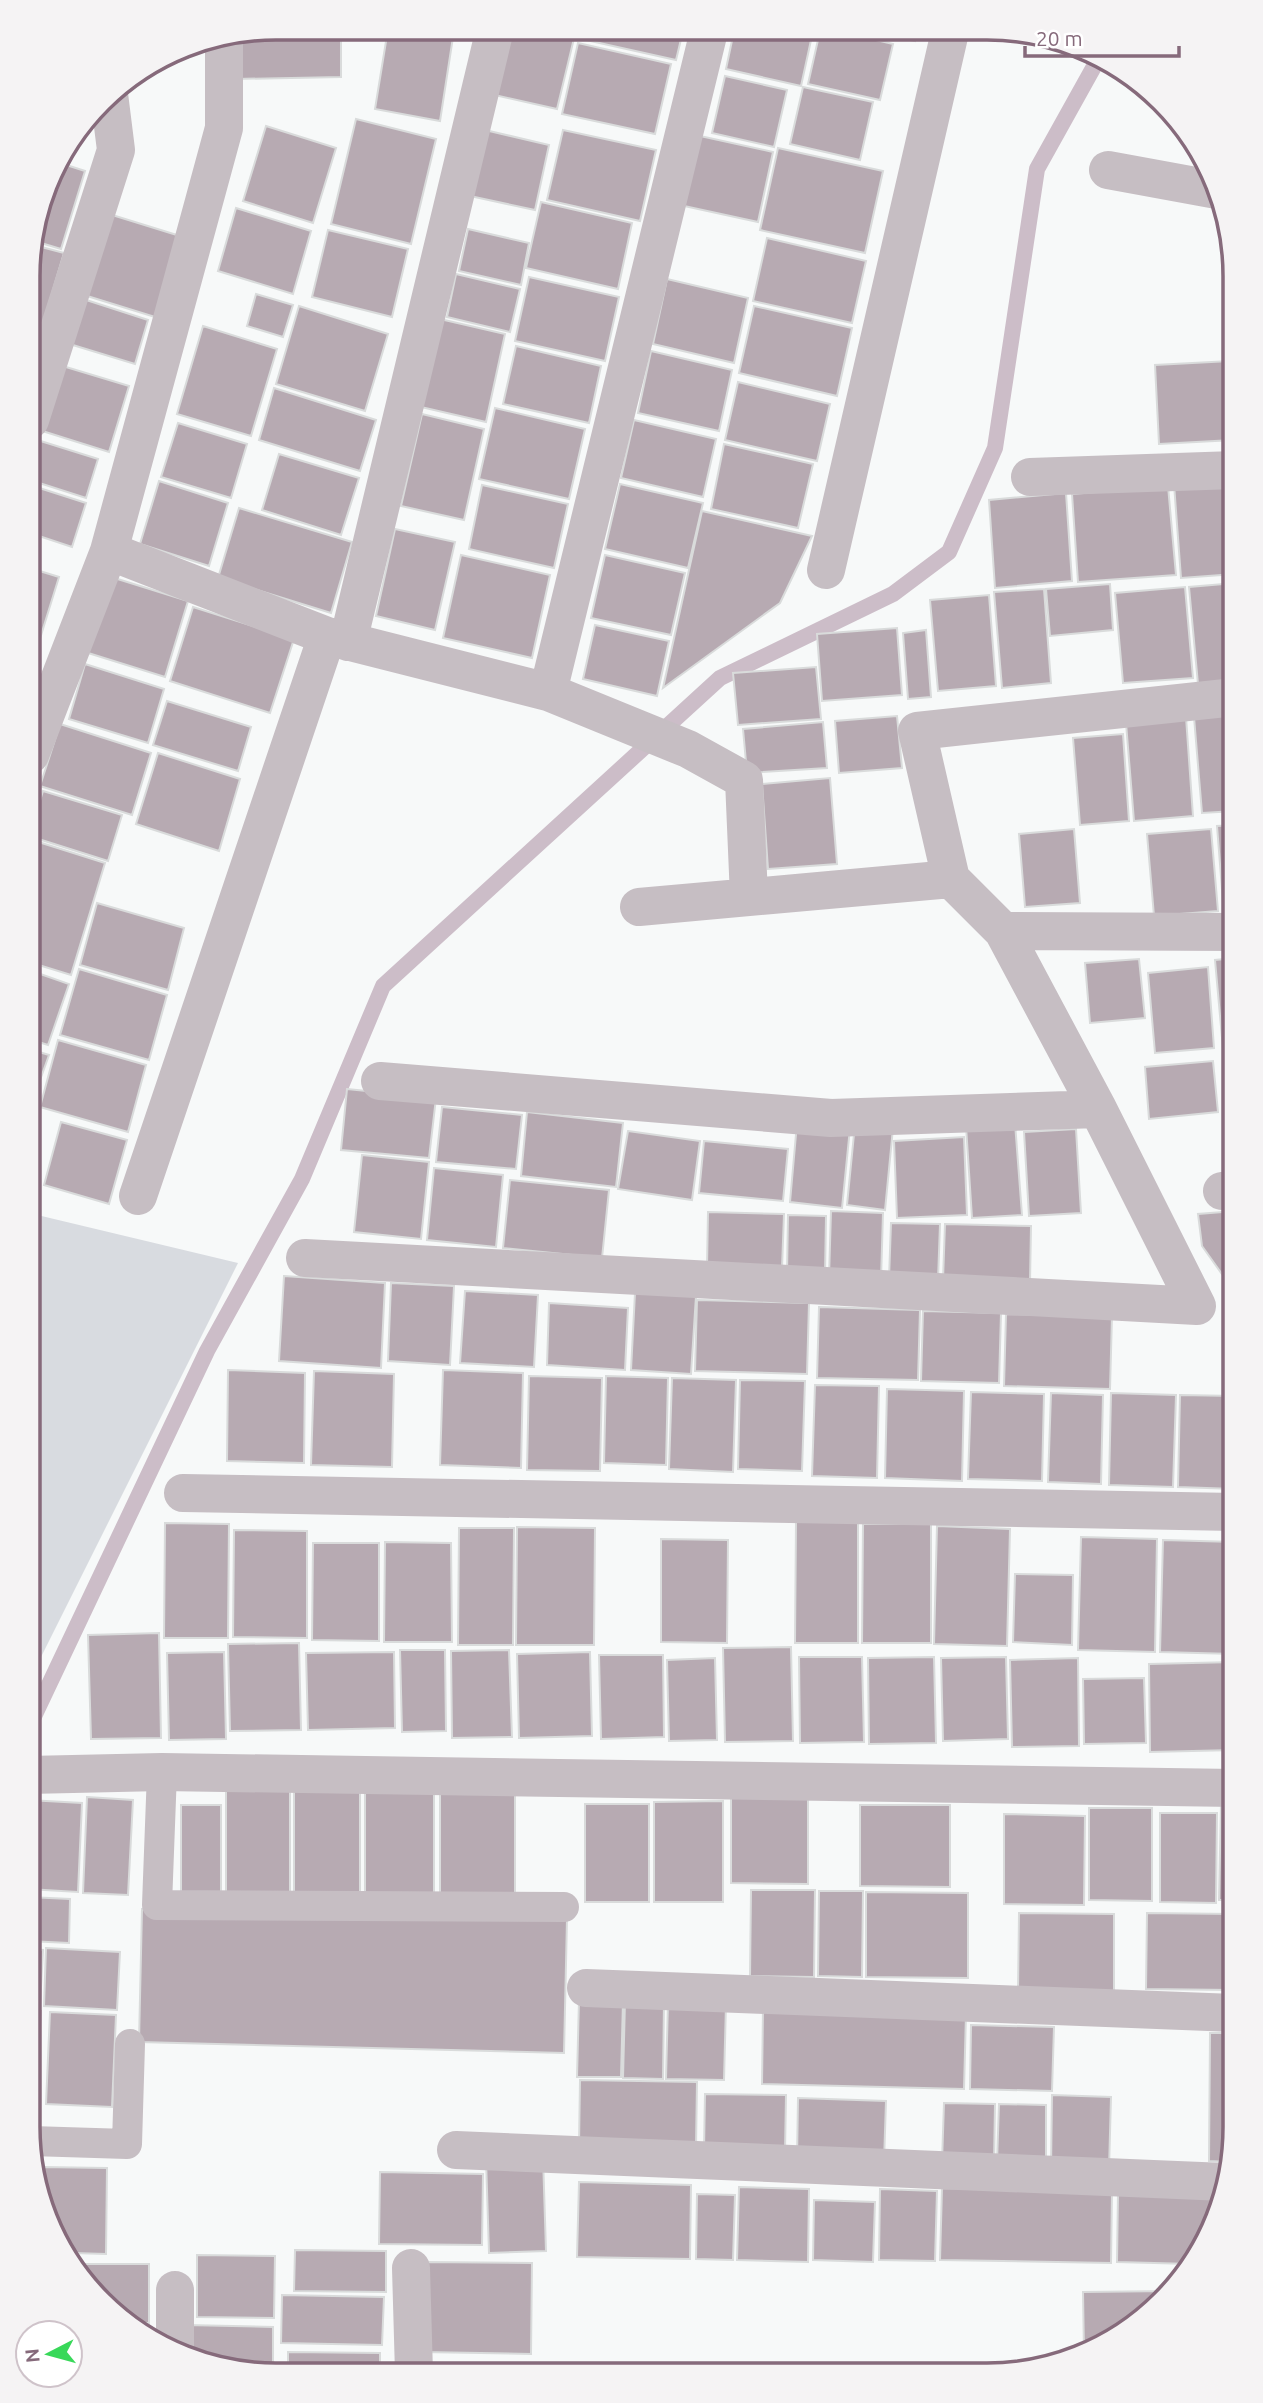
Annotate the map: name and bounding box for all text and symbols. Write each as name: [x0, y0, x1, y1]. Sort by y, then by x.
scale bar: [1025, 14, 1179, 58]
text: 20 m: [1036, 26, 1083, 50]
north arrow: [14, 2319, 84, 2389]
text: N: [20, 2348, 44, 2364]

